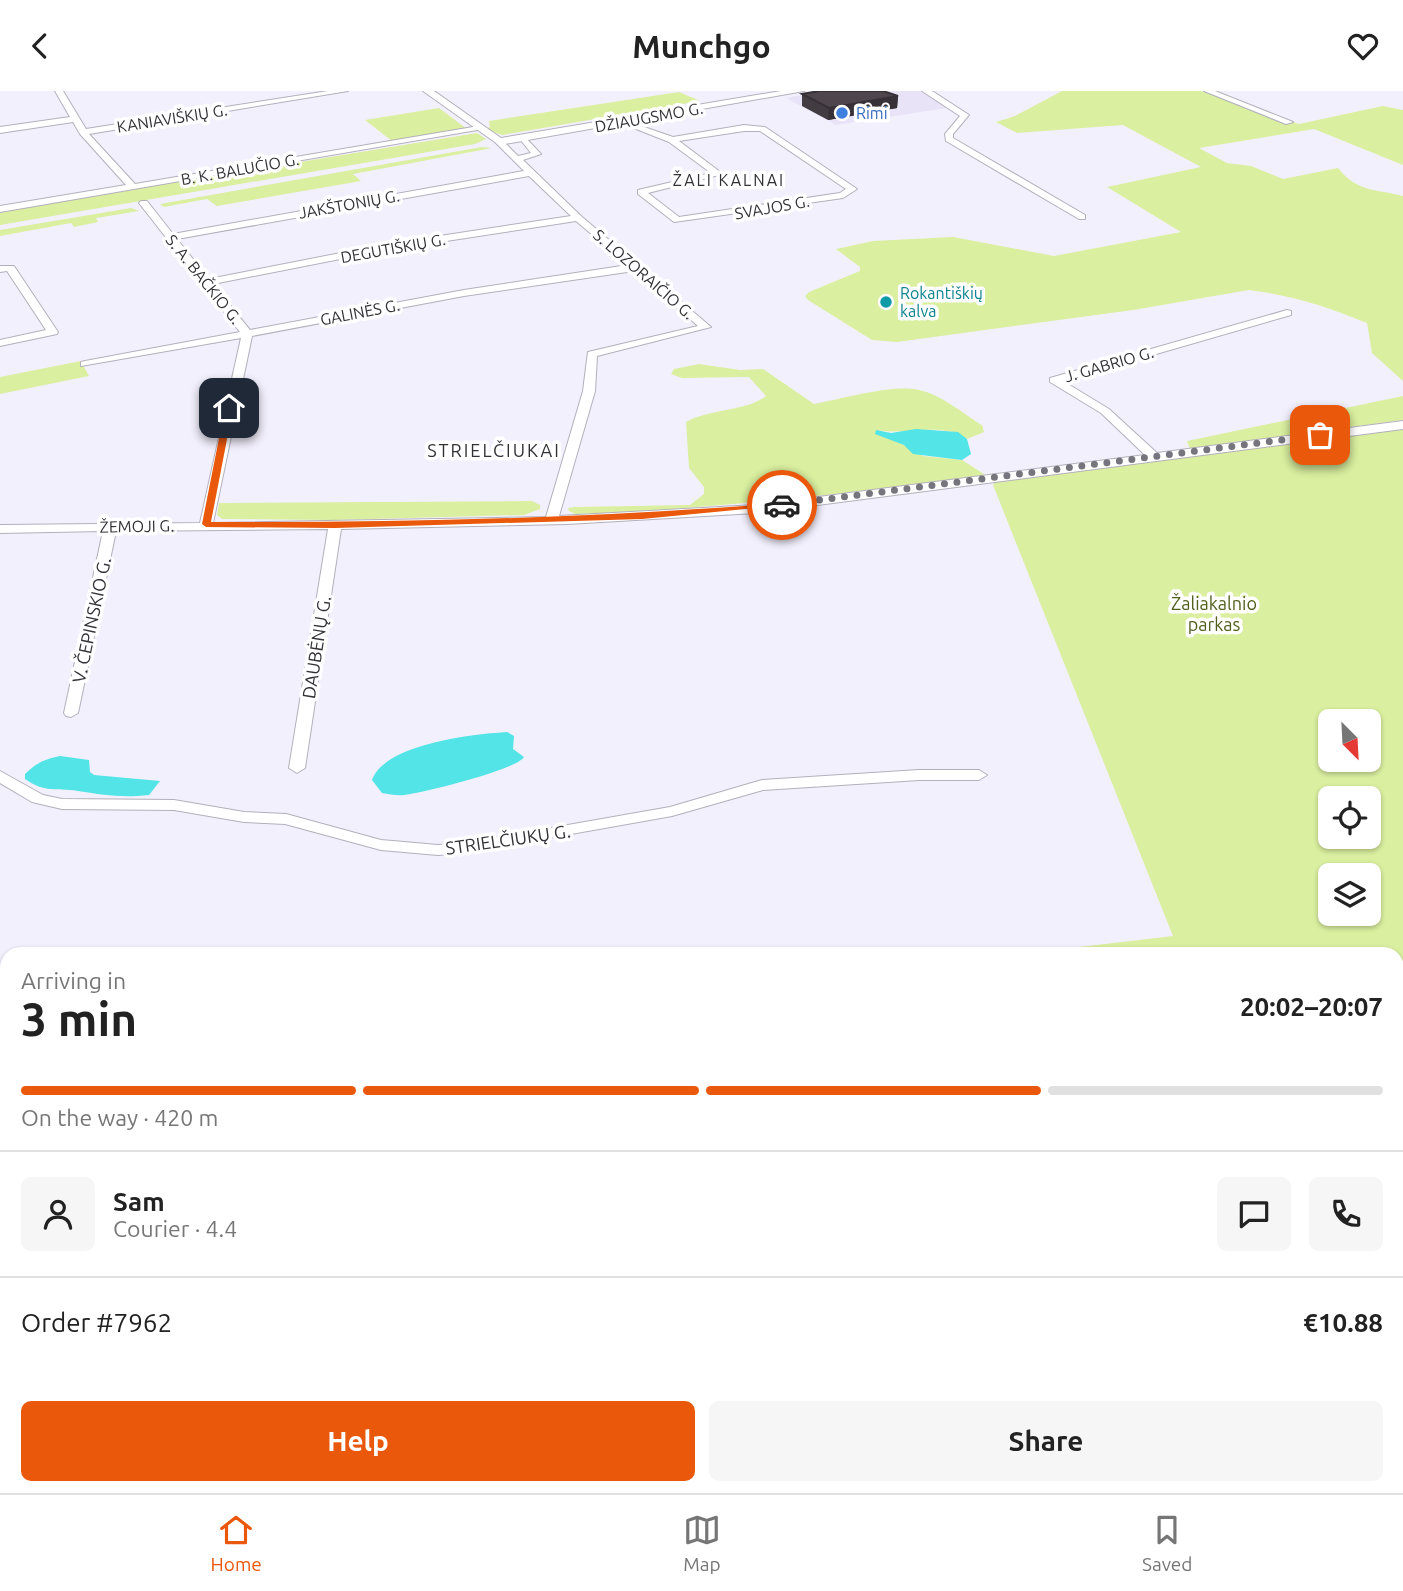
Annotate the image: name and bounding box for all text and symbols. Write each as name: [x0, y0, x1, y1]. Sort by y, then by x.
icon: back: [21, 27, 59, 65]
icon: heart: [1344, 27, 1382, 65]
text: Munchgo: [632, 28, 771, 64]
street label: DŽIAUGSMO G.: [593, 98, 705, 135]
street label: KANIAVIŠKIŲ G.: [115, 99, 229, 136]
place label: Rimi: [856, 104, 888, 122]
marker: Rimi: [834, 105, 850, 121]
street label: B. K. BALUČIO G.: [179, 149, 301, 188]
district label: ŽALI KALNAI: [673, 170, 785, 189]
street label: JAKŠTONIŲ G.: [297, 185, 401, 222]
street label: SVAJOS G.: [733, 192, 811, 222]
street label: S. LOZORAIČIO G.: [590, 225, 699, 323]
street label: DEGUTIŠKIŲ G.: [339, 229, 447, 266]
street label: S. A. BAČKIO G.: [163, 230, 246, 327]
place label: Rokantiškių kalva: [900, 284, 983, 320]
marker: Rokantiškių kalva: [878, 294, 894, 310]
street label: GALINĖS G.: [319, 295, 401, 329]
street label: J. GABRIO G.: [1062, 343, 1156, 385]
pin: [199, 378, 259, 438]
icon: home: [210, 389, 248, 427]
pin: [1290, 405, 1350, 465]
icon: bag: [1301, 416, 1339, 454]
district label: STRIELČIUKAI: [427, 439, 561, 460]
courier: [747, 470, 817, 540]
icon: car: [763, 486, 801, 524]
street label: ŽEMOJI G.: [100, 515, 174, 536]
street label: V. ČEPINSKIO G.: [67, 555, 114, 685]
park label: Žaliakalnio parkas: [1171, 592, 1257, 634]
street label: DAUBĖNŲ G.: [298, 594, 334, 700]
north arrow: [1318, 709, 1381, 772]
map controls: [1318, 709, 1381, 926]
button: locate: [1318, 786, 1381, 849]
street label: STRIELČIUKŲ G.: [444, 819, 572, 858]
button: layers: [1318, 863, 1381, 926]
text: Arriving in: [21, 968, 126, 993]
text: 20:02–20:07: [1240, 992, 1383, 1021]
text: 3 min: [21, 993, 137, 1045]
text: On the way · 420 m: [21, 1105, 218, 1130]
button: person: [21, 1177, 95, 1251]
button: chat: [1217, 1177, 1291, 1251]
button: phone: [1309, 1177, 1383, 1251]
text: Sam: [113, 1187, 165, 1216]
text: Courier · 4.4: [113, 1216, 237, 1241]
text: Order #7962: [21, 1308, 172, 1337]
text: €10.88: [1303, 1308, 1383, 1337]
button: Help: [21, 1401, 695, 1481]
button: Share: [709, 1401, 1383, 1481]
tab: Home: [211, 1511, 262, 1575]
tab: Map: [683, 1511, 721, 1575]
tab: Saved: [1142, 1511, 1192, 1575]

